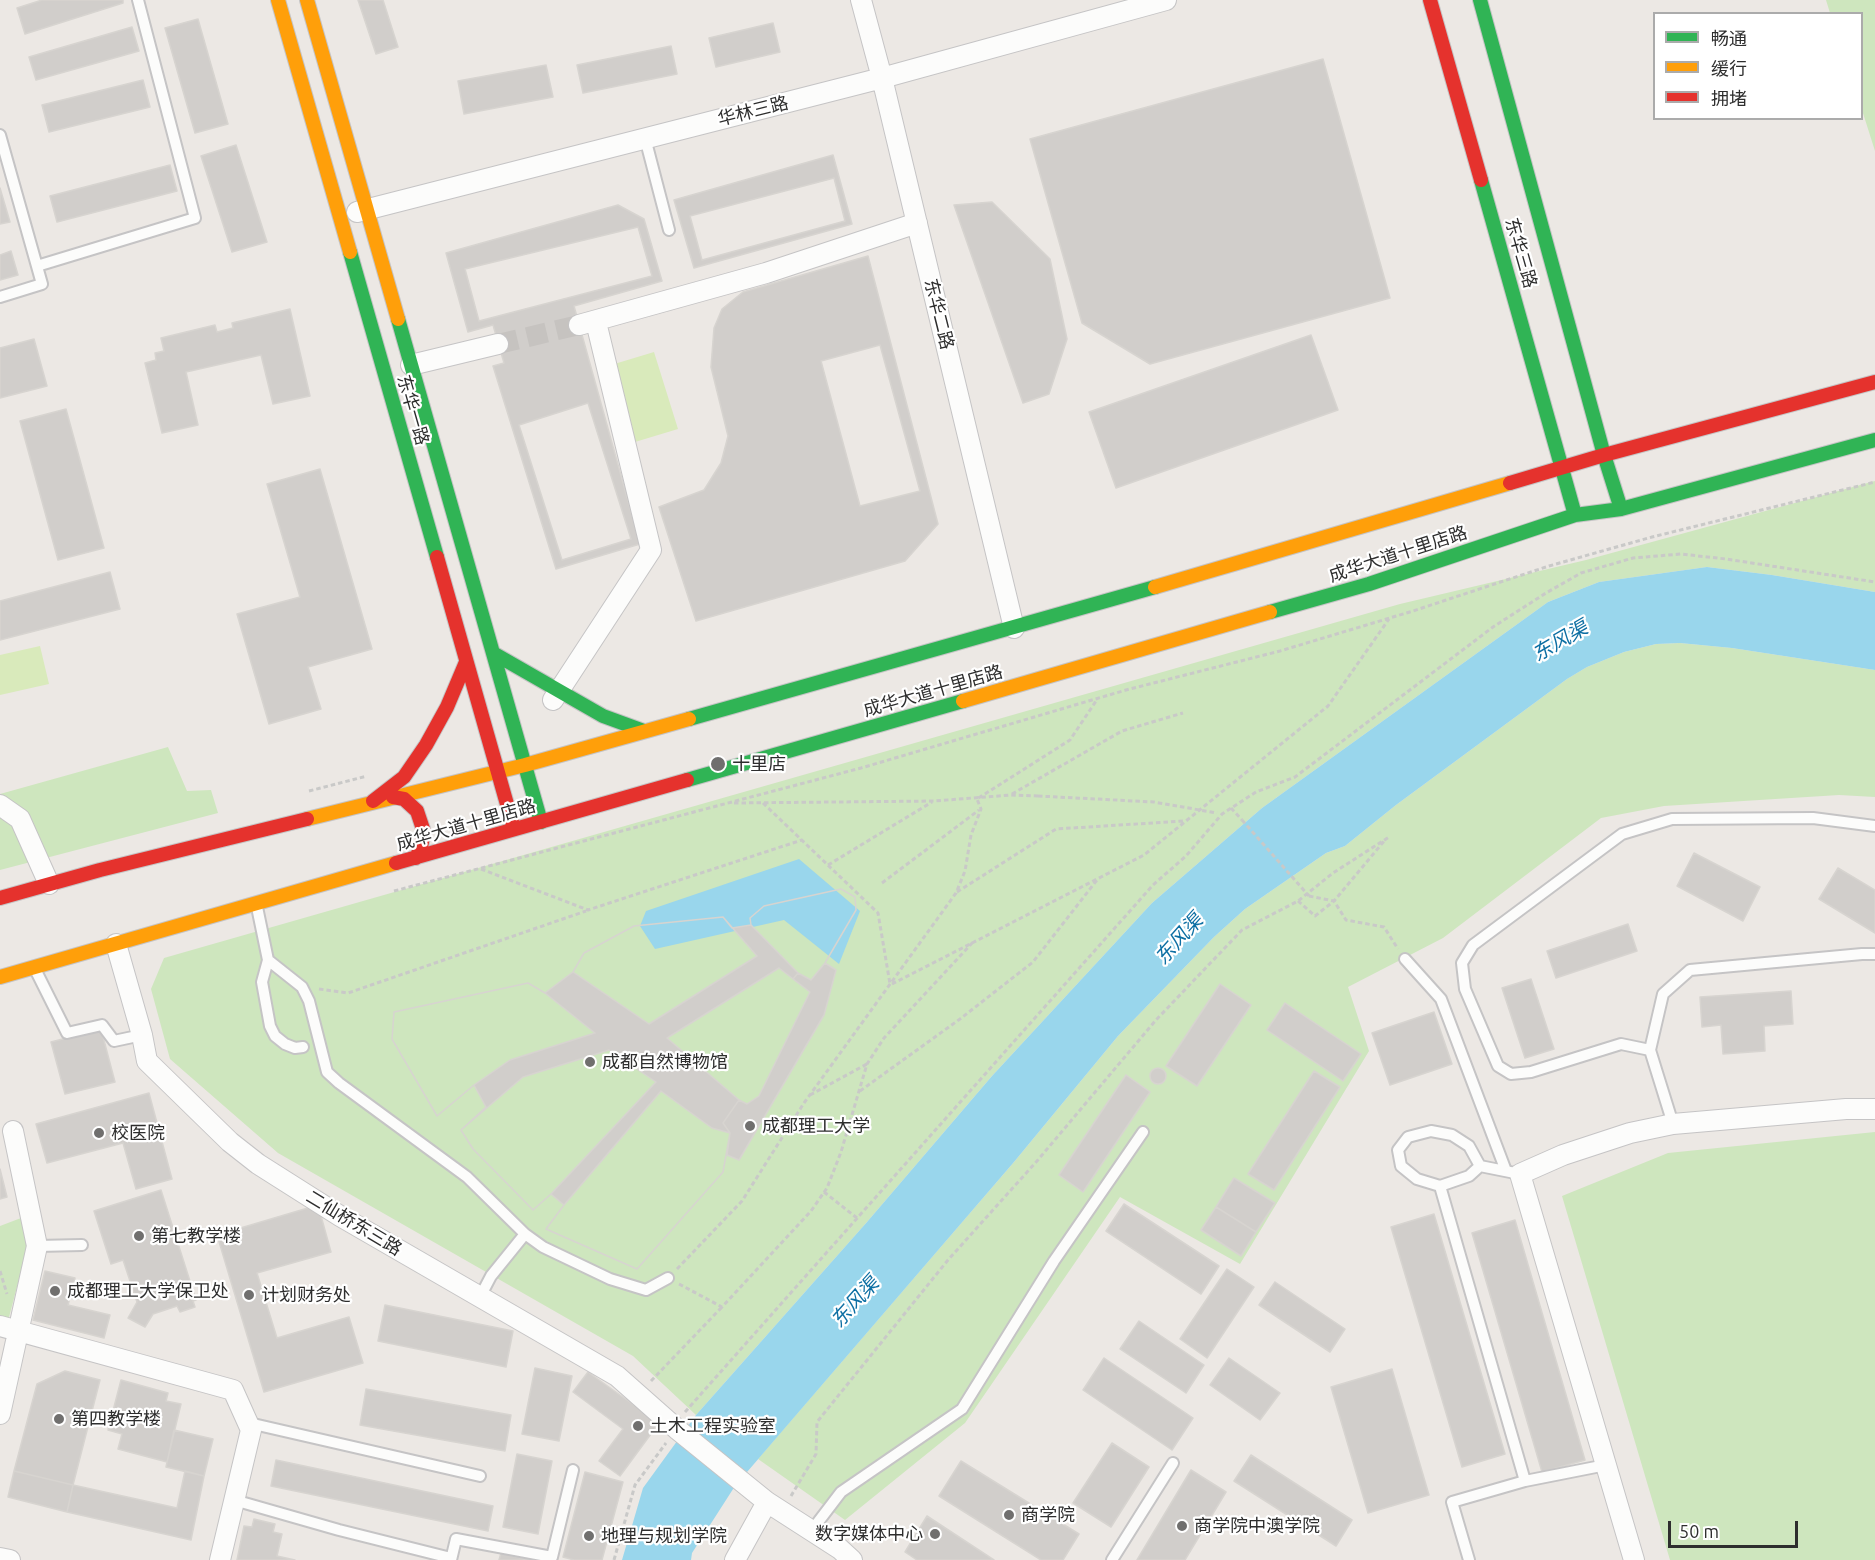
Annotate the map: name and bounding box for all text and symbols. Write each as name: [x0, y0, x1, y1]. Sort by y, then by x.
legend: [1653, 12, 1863, 120]
text: 畅通: [1711, 28, 1747, 48]
text: 缓行: [1711, 58, 1747, 78]
text: 拥堵: [1711, 88, 1747, 108]
street label: 华林三路: [715, 92, 791, 130]
street label: 东华三路: [1501, 215, 1541, 291]
street label: 东华二路: [920, 276, 958, 352]
street label: 东华一路: [393, 372, 433, 448]
street label: 成华大道十里店路: [1326, 521, 1470, 587]
water label: 东风渠: [1528, 616, 1592, 666]
street label: 成华大道十里店路: [861, 661, 1005, 721]
place label: 十里店: [732, 753, 786, 775]
marker: 十里店: [709, 755, 727, 773]
street label: 成华大道十里店路: [394, 795, 538, 855]
water label: 东风渠: [1150, 909, 1208, 969]
place label: 成都自然博物馆: [602, 1051, 728, 1073]
marker: 成都自然博物馆: [583, 1055, 597, 1069]
place label: 成都理工大学: [762, 1115, 870, 1137]
marker: 成都理工大学: [743, 1119, 757, 1133]
place label: 校医院: [111, 1122, 165, 1144]
marker: 校医院: [92, 1126, 106, 1140]
street label: 二仙桥东三路: [302, 1186, 406, 1260]
place label: 第七教学楼: [151, 1225, 241, 1247]
marker: 第七教学楼: [132, 1229, 146, 1243]
water label: 东风渠: [826, 1272, 884, 1332]
place label: 成都理工大学保卫处: [67, 1280, 229, 1302]
marker: 成都理工大学保卫处: [48, 1284, 62, 1298]
place label: 计划财务处: [261, 1284, 351, 1306]
marker: 计划财务处: [242, 1288, 256, 1302]
place label: 第四教学楼: [71, 1408, 161, 1430]
marker: 第四教学楼: [52, 1412, 66, 1426]
place label: 土木工程实验室: [650, 1415, 776, 1437]
marker: 土木工程实验室: [631, 1419, 645, 1433]
place label: 商学院: [1021, 1504, 1075, 1526]
marker: 商学院: [1002, 1508, 1016, 1522]
scale bar: [1671, 1509, 1802, 1547]
place label: 商学院中澳学院: [1194, 1515, 1320, 1537]
marker: 商学院中澳学院: [1175, 1519, 1189, 1533]
text: 50 m: [1679, 1521, 1719, 1541]
place label: 数字媒体中心: [815, 1523, 923, 1545]
place label: 地理与规划学院: [601, 1525, 727, 1547]
marker: 数字媒体中心: [928, 1527, 942, 1541]
marker: 地理与规划学院: [582, 1529, 596, 1543]

